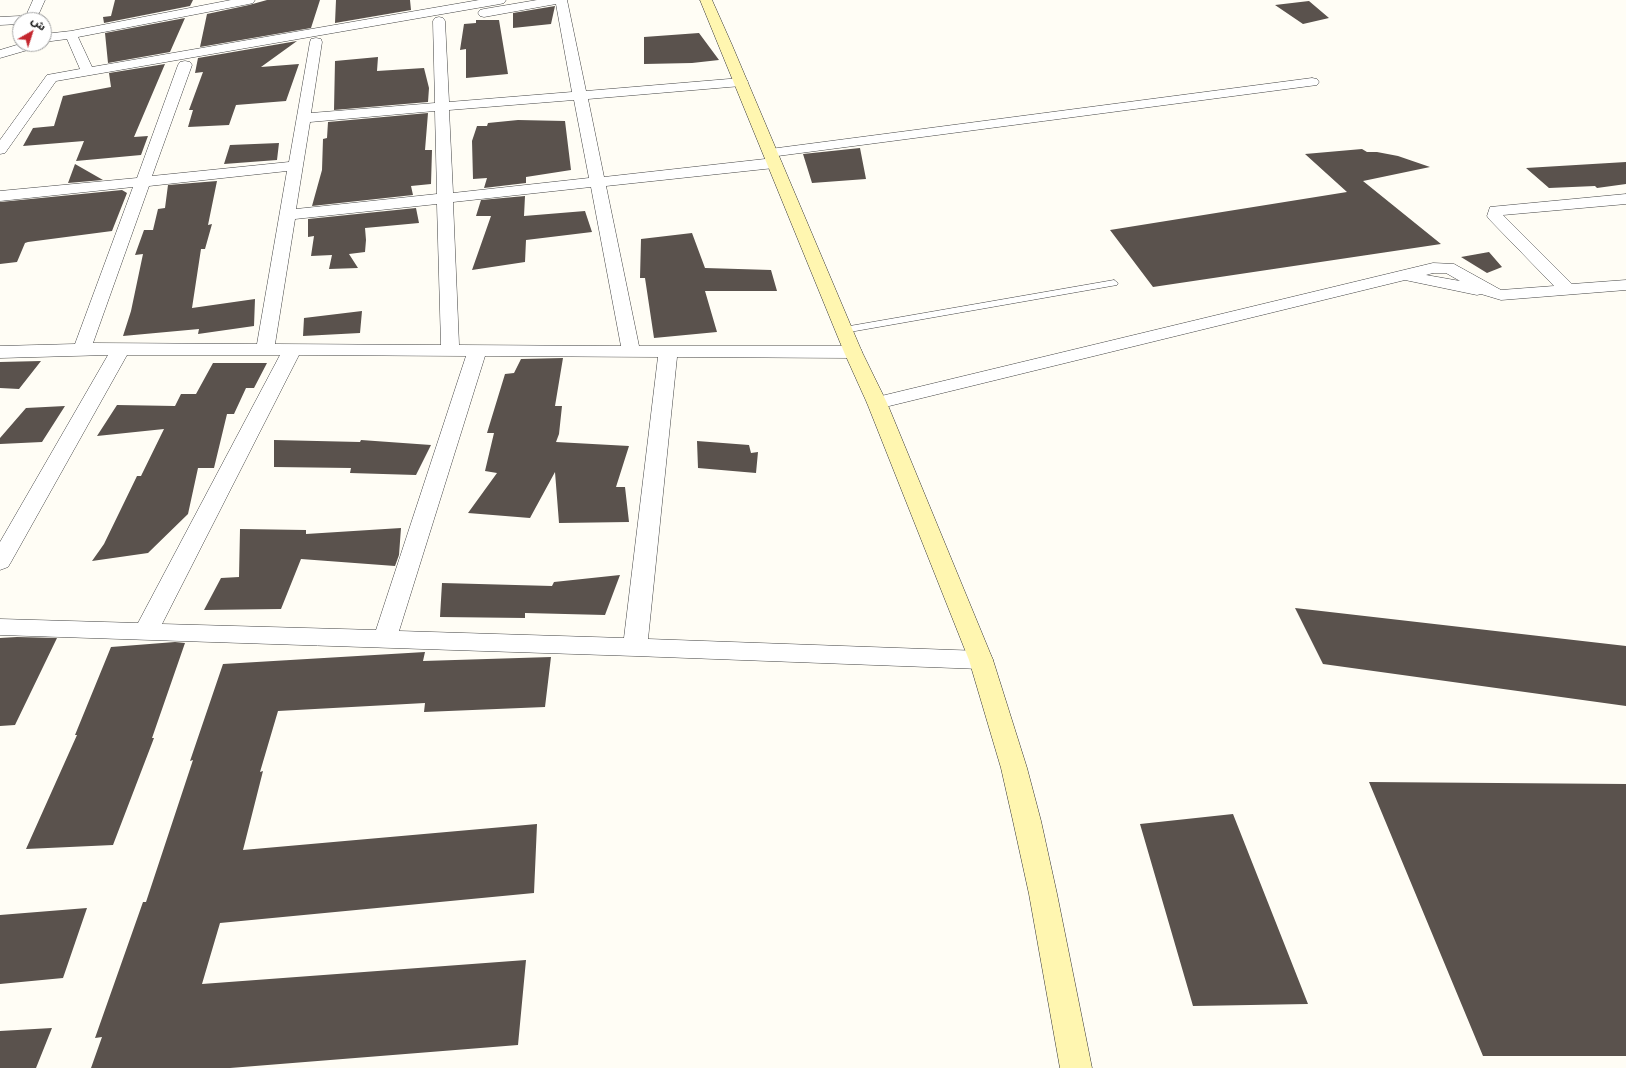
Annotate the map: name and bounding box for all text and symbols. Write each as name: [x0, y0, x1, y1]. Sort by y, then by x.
north arrow: [12, 12, 52, 52]
text: ش: [29, 13, 49, 34]

